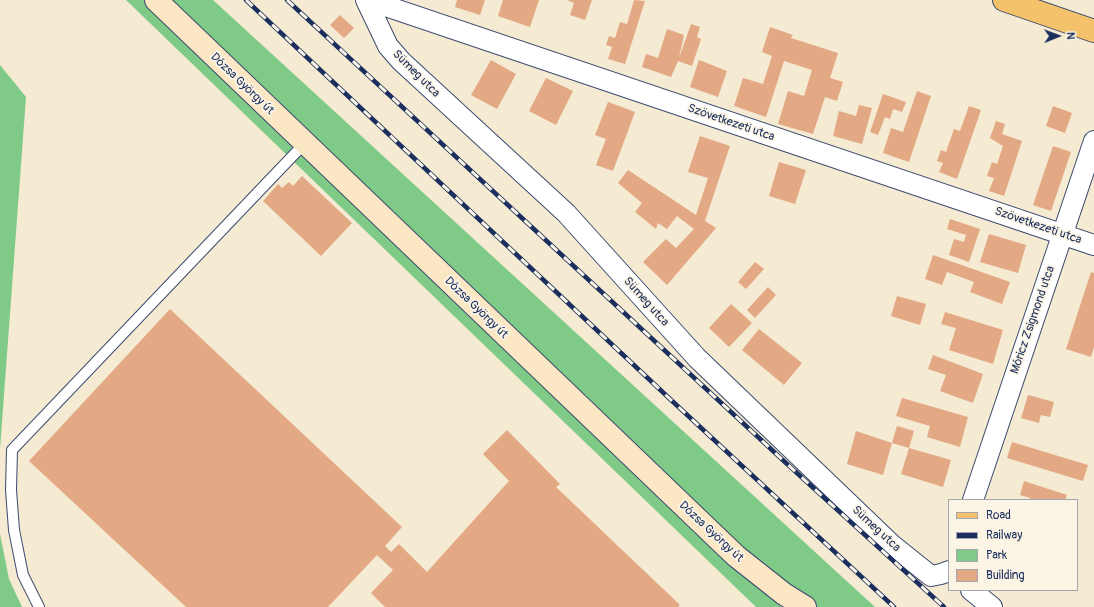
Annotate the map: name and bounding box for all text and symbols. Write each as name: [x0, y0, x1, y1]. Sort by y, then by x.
north arrow: [1038, 16, 1078, 56]
text: N: [1064, 32, 1077, 40]
street label: Sümeg utca: [389, 47, 443, 101]
street label: Dózsa György út: [207, 50, 277, 118]
street label: Szövetkezeti utca: [686, 101, 776, 145]
street label: Szövetkezeti utca: [993, 204, 1083, 248]
street label: Móricz Zsigmond utca: [1008, 264, 1058, 376]
street label: Dózsa György út: [441, 274, 511, 342]
street label: Sümeg utca: [620, 275, 672, 329]
street label: Dózsa György út: [676, 499, 746, 565]
legend: [948, 499, 1078, 591]
street label: Sümeg utca: [849, 503, 903, 555]
text: Road: [986, 508, 1011, 523]
text: Railway: [986, 528, 1022, 543]
text: Park: [986, 548, 1007, 563]
text: Building: [986, 568, 1025, 583]

